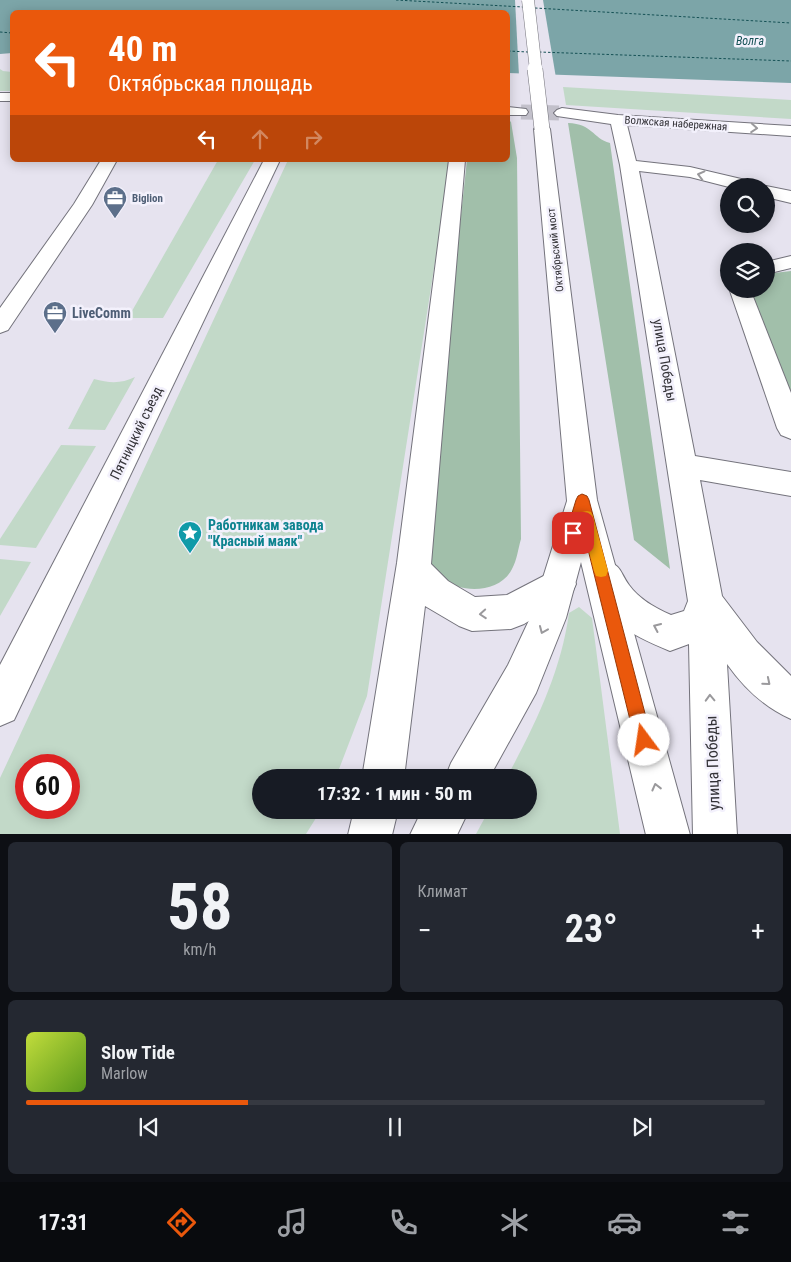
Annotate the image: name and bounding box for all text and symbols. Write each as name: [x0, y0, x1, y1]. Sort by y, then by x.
text: 40 m: [108, 29, 177, 70]
icon: left: [25, 30, 90, 95]
water label: Волга: [736, 34, 764, 48]
text: Октябрьская площадь: [108, 71, 313, 96]
street label: Волжская набережная: [624, 113, 728, 134]
one-way arrow: [750, 123, 758, 134]
icon: left: [193, 125, 221, 153]
icon: ahead: [246, 125, 274, 153]
icon: right: [299, 125, 327, 153]
one-way arrow: [696, 170, 705, 181]
map controls: [720, 178, 775, 298]
button: search: [720, 178, 775, 233]
office icon: Biglion: [102, 185, 128, 219]
place label: Biglion: [132, 192, 163, 205]
street label: Октябрьский мост: [545, 207, 566, 293]
button: layers: [720, 243, 775, 298]
office icon: LiveComm: [42, 300, 68, 334]
place label: LiveComm: [72, 305, 131, 321]
street label: улица Победы: [650, 318, 680, 402]
street label: Пятницкий съезд: [107, 383, 166, 482]
pin: [552, 512, 594, 554]
place label: Работникам завода "Красный маяк": [208, 517, 324, 549]
icon: arrive: [559, 519, 587, 547]
place icon: Работникам завода "Красный маяк": [177, 520, 203, 554]
one-way arrow: [479, 608, 487, 619]
one-way arrow: [653, 623, 662, 633]
one-way arrow: [539, 625, 550, 634]
one-way arrow: [761, 677, 770, 685]
one-way arrow: [704, 694, 715, 702]
position arrow: [617, 713, 669, 765]
street label: улица Победы: [701, 715, 724, 811]
speed limit sign: 60: [15, 754, 80, 819]
text: 17:32 · 1 мин · 50 m: [317, 782, 472, 805]
one-way arrow: [651, 784, 661, 792]
text: 58: [167, 869, 233, 945]
text: Климат: [418, 882, 467, 901]
text: 23°: [565, 907, 618, 951]
text: −: [418, 914, 432, 947]
text: +: [751, 914, 765, 947]
text: km/h: [183, 940, 216, 959]
text: Slow Tide: [101, 1041, 175, 1064]
text: Marlow: [101, 1064, 148, 1083]
icon: previous: [135, 1113, 163, 1141]
icon: pause: [381, 1113, 409, 1141]
icon: next: [628, 1113, 656, 1141]
icon: directions: [164, 1205, 199, 1240]
icon: music: [275, 1205, 310, 1240]
icon: phone: [386, 1205, 421, 1240]
icon: climate: [497, 1205, 532, 1240]
icon: car: [607, 1205, 642, 1240]
icon: filters: [718, 1205, 753, 1240]
text: 17:31: [38, 1210, 88, 1235]

